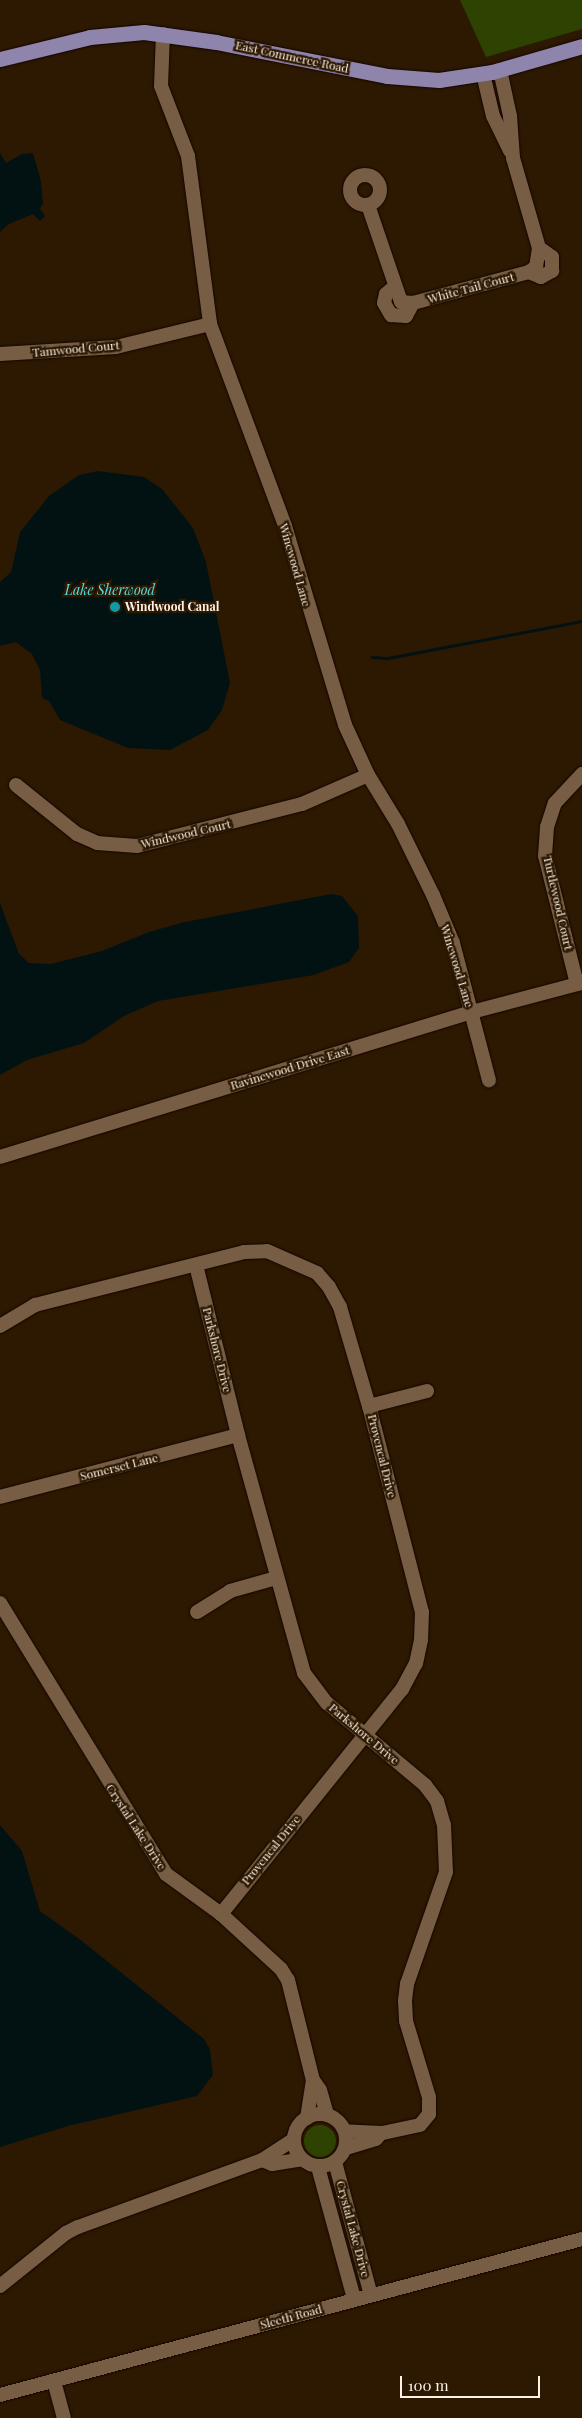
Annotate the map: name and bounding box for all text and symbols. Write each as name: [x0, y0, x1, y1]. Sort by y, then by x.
street label: East Commerce Road: [234, 38, 350, 76]
street label: White Tail Court: [426, 269, 516, 307]
street label: Tamwood Court: [32, 338, 120, 360]
street label: Winewood Lane: [276, 522, 314, 608]
water label: Lake Sherwood: [65, 582, 155, 598]
place label: Windwood Canal: [125, 600, 219, 614]
marker: Windwood Canal: [109, 601, 121, 613]
street label: Windwood Court: [140, 817, 232, 851]
street label: Turtlewood Court: [540, 855, 576, 951]
street label: Winewood Lane: [438, 923, 476, 1009]
street label: Ravinewood Drive East: [229, 1043, 351, 1093]
street label: Parkshore Drive: [199, 1306, 235, 1394]
street label: Provencal Drive: [365, 1413, 399, 1499]
street label: Somerset Lane: [78, 1450, 160, 1484]
street label: Parkshore Drive: [326, 1700, 402, 1768]
street label: Crystal Lake Drive: [103, 1781, 169, 1873]
street label: Provencal Drive: [239, 1812, 303, 1888]
street label: Crystal Lake Drive: [333, 2179, 373, 2279]
street label: Sleeth Road: [258, 2302, 324, 2332]
scale bar: [402, 2366, 542, 2398]
text: 100 m: [408, 2375, 449, 2395]

